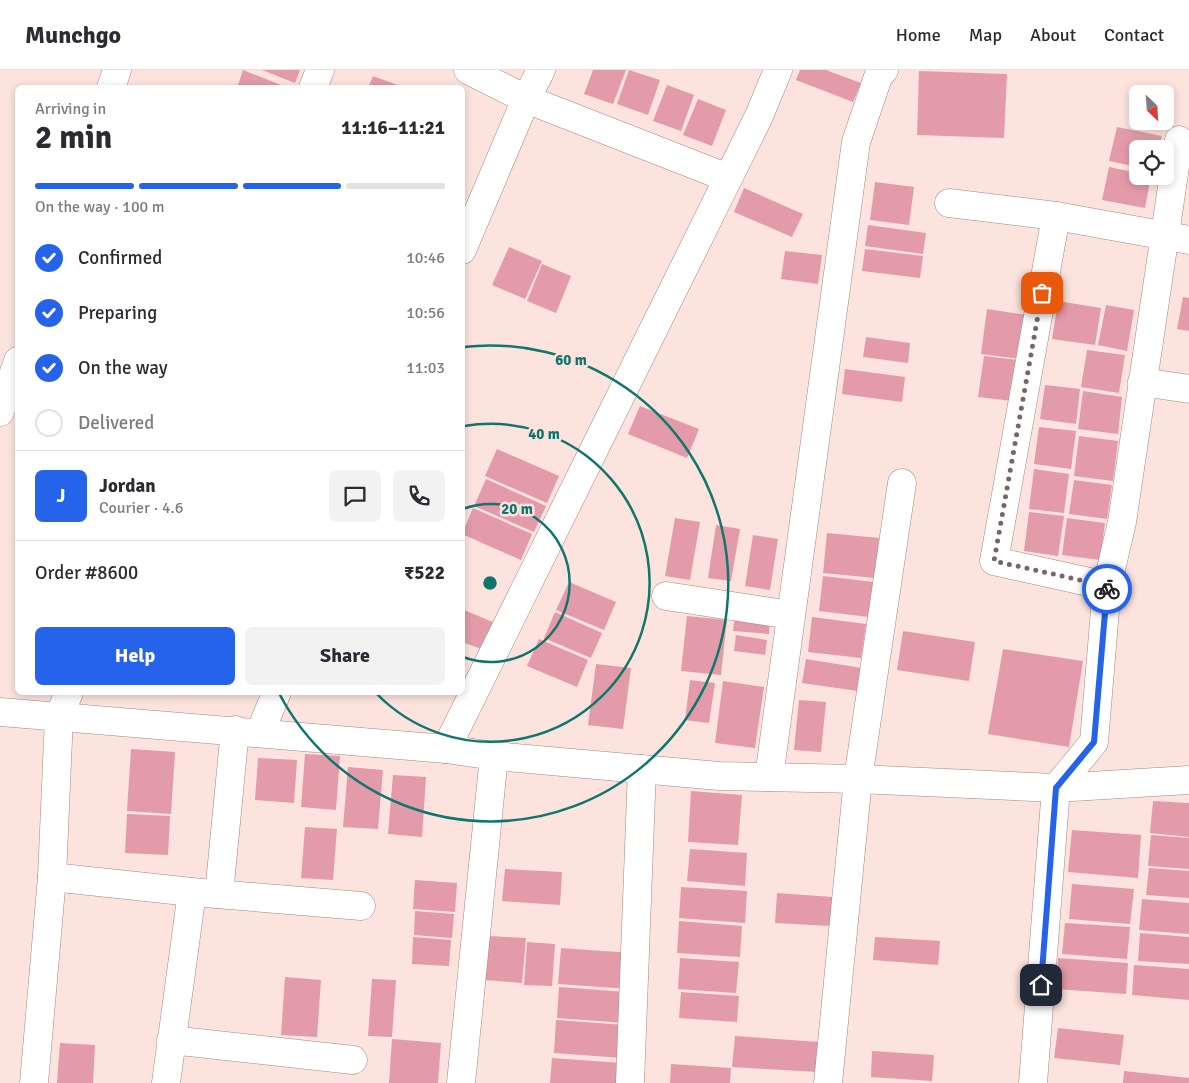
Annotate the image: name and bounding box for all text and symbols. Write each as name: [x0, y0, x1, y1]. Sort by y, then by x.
text: Munchgo: [25, 20, 121, 50]
text: Home: [896, 24, 941, 46]
text: Map: [969, 24, 1002, 46]
text: About: [1030, 24, 1076, 46]
text: Contact: [1104, 24, 1164, 46]
north arrow: [1129, 85, 1174, 130]
map controls: [1129, 85, 1174, 185]
text: Arriving in: [35, 99, 106, 119]
text: 11:16–11:21: [341, 116, 445, 140]
text: 2 min: [35, 118, 112, 157]
button: locate: [1129, 140, 1174, 185]
text: On the way · 100 m: [35, 197, 165, 217]
icon: check: [35, 244, 63, 272]
text: Confirmed: [78, 246, 162, 270]
text: 10:46: [406, 248, 445, 268]
pin: [1021, 272, 1063, 314]
icon: bag: [1028, 279, 1056, 307]
icon: check: [35, 299, 63, 327]
text: Preparing: [78, 301, 157, 325]
text: 10:56: [406, 303, 445, 323]
text: 60 m: [555, 351, 587, 369]
icon: check: [35, 354, 63, 382]
text: On the way: [78, 356, 168, 380]
text: 11:03: [406, 358, 445, 378]
text: Delivered: [78, 411, 154, 435]
text: 40 m: [528, 425, 560, 443]
button: chat: [329, 470, 381, 522]
button: phone: [393, 470, 445, 522]
text: Jordan: [99, 474, 156, 498]
text: J: [57, 484, 65, 508]
text: Courier · 4.6: [99, 498, 183, 518]
text: 20 m: [501, 500, 533, 518]
text: Order #8600: [35, 561, 138, 585]
text: ₹522: [404, 561, 445, 585]
courier: [1082, 564, 1132, 614]
centre of rings: [481, 574, 499, 592]
icon: bike: [1093, 575, 1121, 603]
button: Help: [35, 627, 235, 685]
button: Share: [245, 627, 445, 685]
pin: [1020, 964, 1062, 1006]
icon: home: [1027, 971, 1055, 999]

